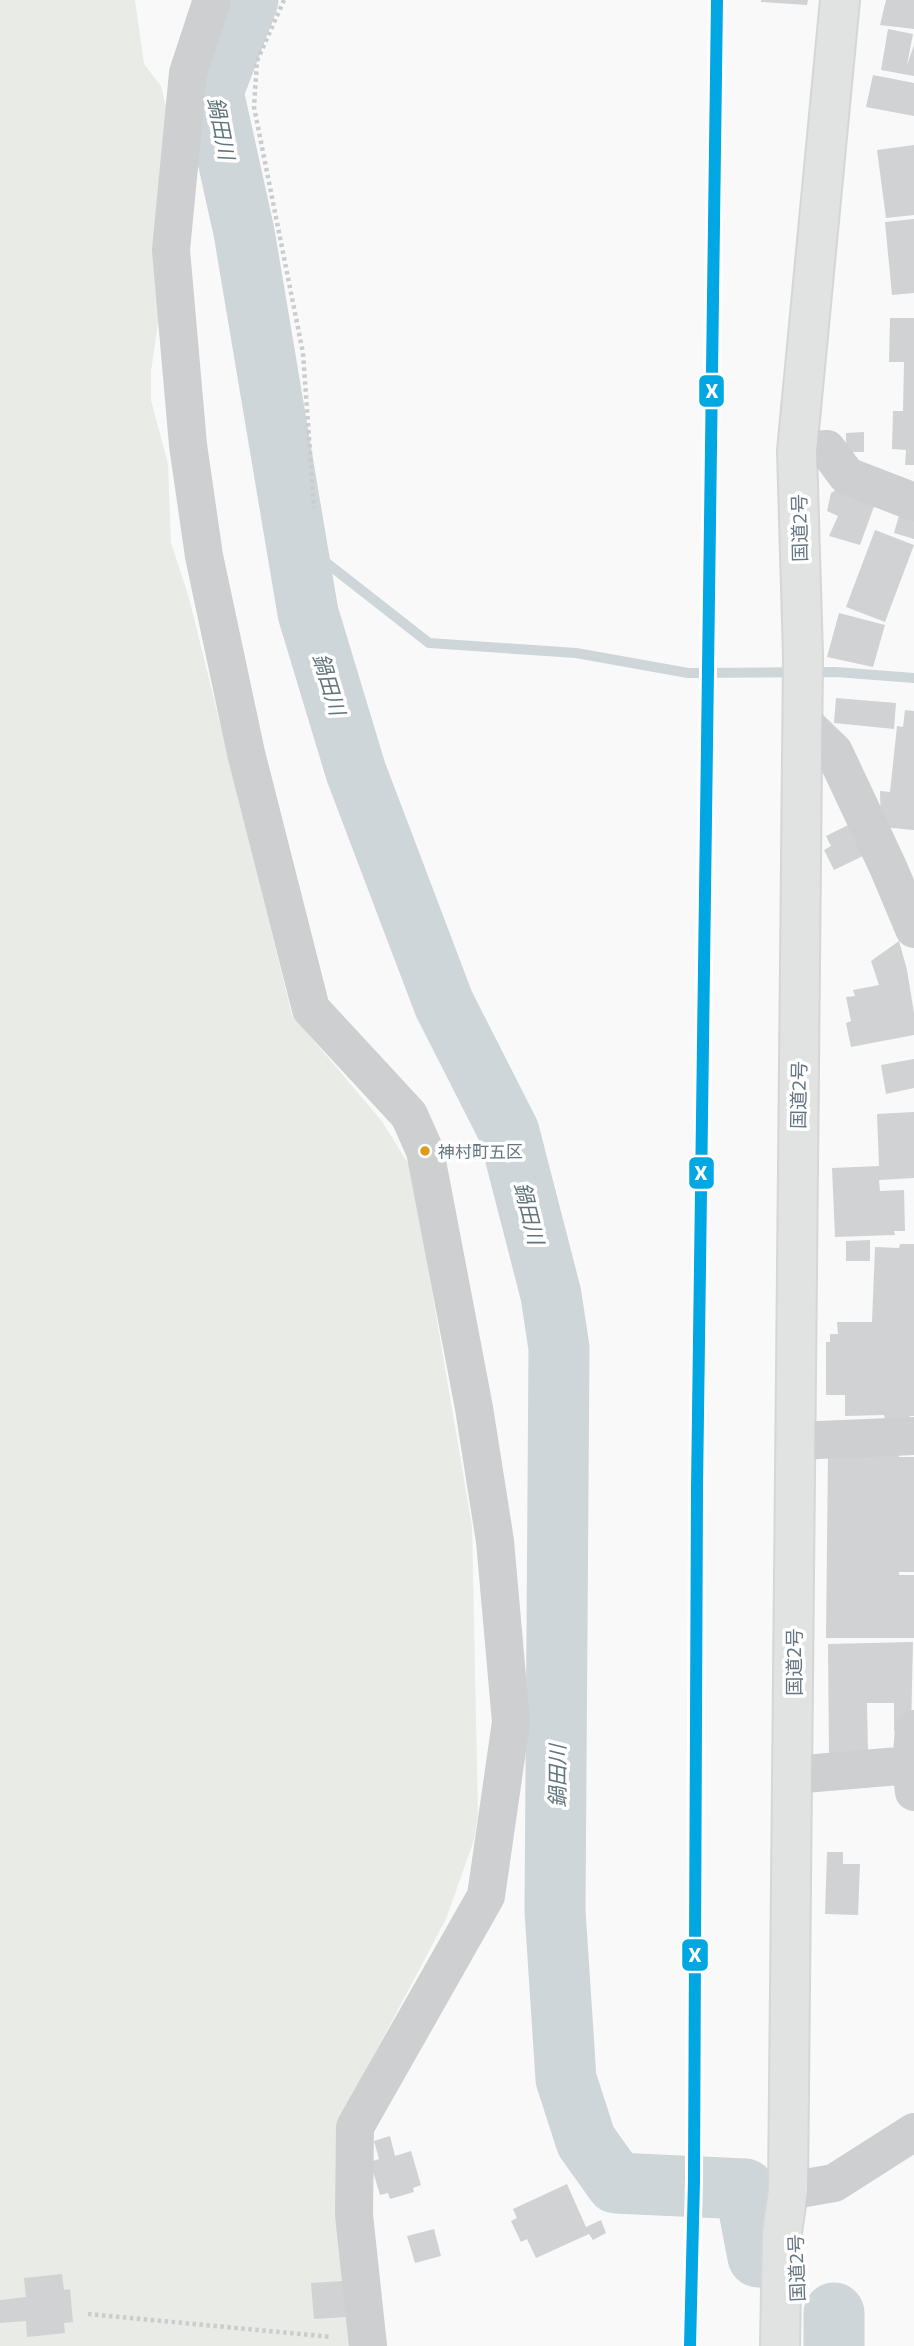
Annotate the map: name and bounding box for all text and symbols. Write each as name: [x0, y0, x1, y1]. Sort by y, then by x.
water label: 鍋田川: [204, 95, 241, 163]
line badge: X: [698, 374, 725, 408]
text: X: [705, 379, 719, 402]
street label: 国道2号: [787, 494, 811, 562]
water label: 鍋田川: [309, 650, 352, 720]
street label: 国道2号: [786, 1061, 810, 1129]
place label: 神村町五区: [438, 1141, 523, 1162]
marker: 神村町五区: [418, 1144, 432, 1158]
line badge: X: [688, 1156, 715, 1190]
text: X: [694, 1161, 708, 1184]
water label: 鍋田川: [510, 1179, 550, 1249]
street label: 国道2号: [782, 1628, 805, 1696]
water label: 鍋田川: [544, 1743, 569, 1808]
line badge: X: [681, 1938, 709, 1972]
text: X: [688, 1943, 702, 1966]
street label: 国道2号: [783, 2234, 809, 2302]

